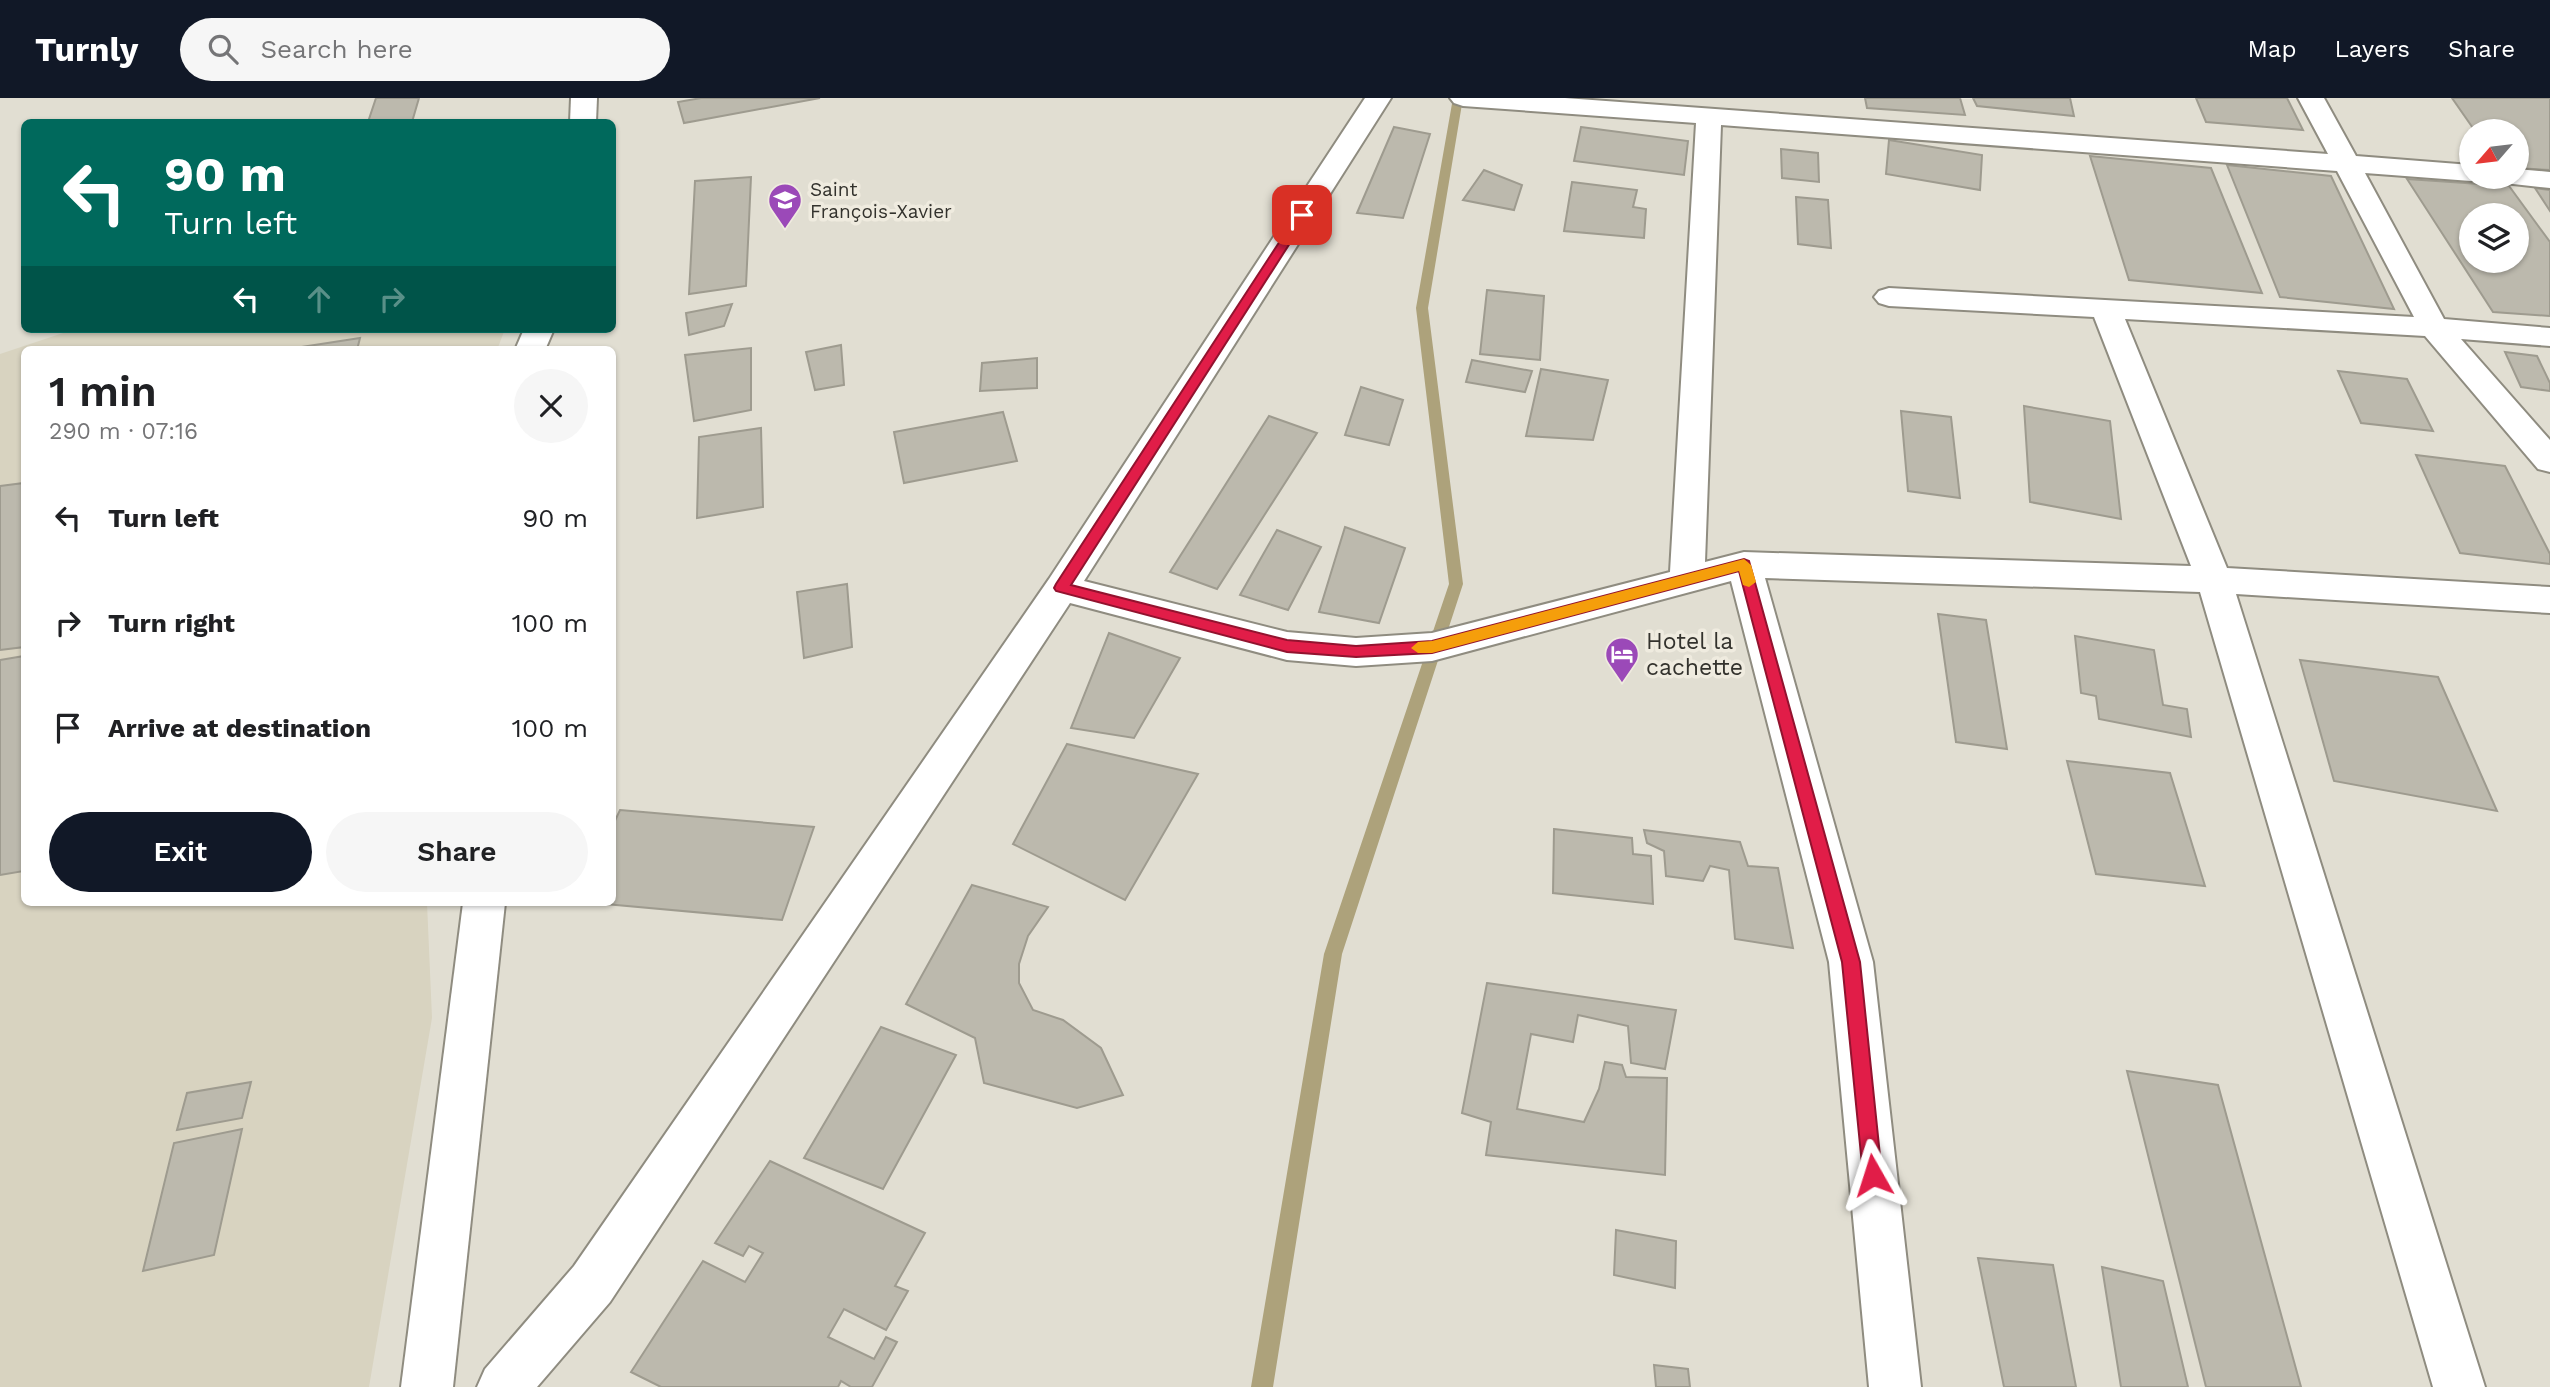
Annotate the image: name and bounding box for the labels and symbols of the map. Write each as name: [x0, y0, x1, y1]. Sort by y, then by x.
north arrow: [2459, 119, 2529, 189]
place label: Saint François-Xavier: [810, 178, 952, 223]
school or university icon: Saint François-Xavier: [766, 181, 804, 230]
pin: [1272, 185, 1332, 245]
place label: Hotel la cachette: [1646, 628, 1743, 681]
hotel icon: Hotel la cachette: [1603, 635, 1641, 684]
position arrow: [1836, 1138, 1910, 1212]

